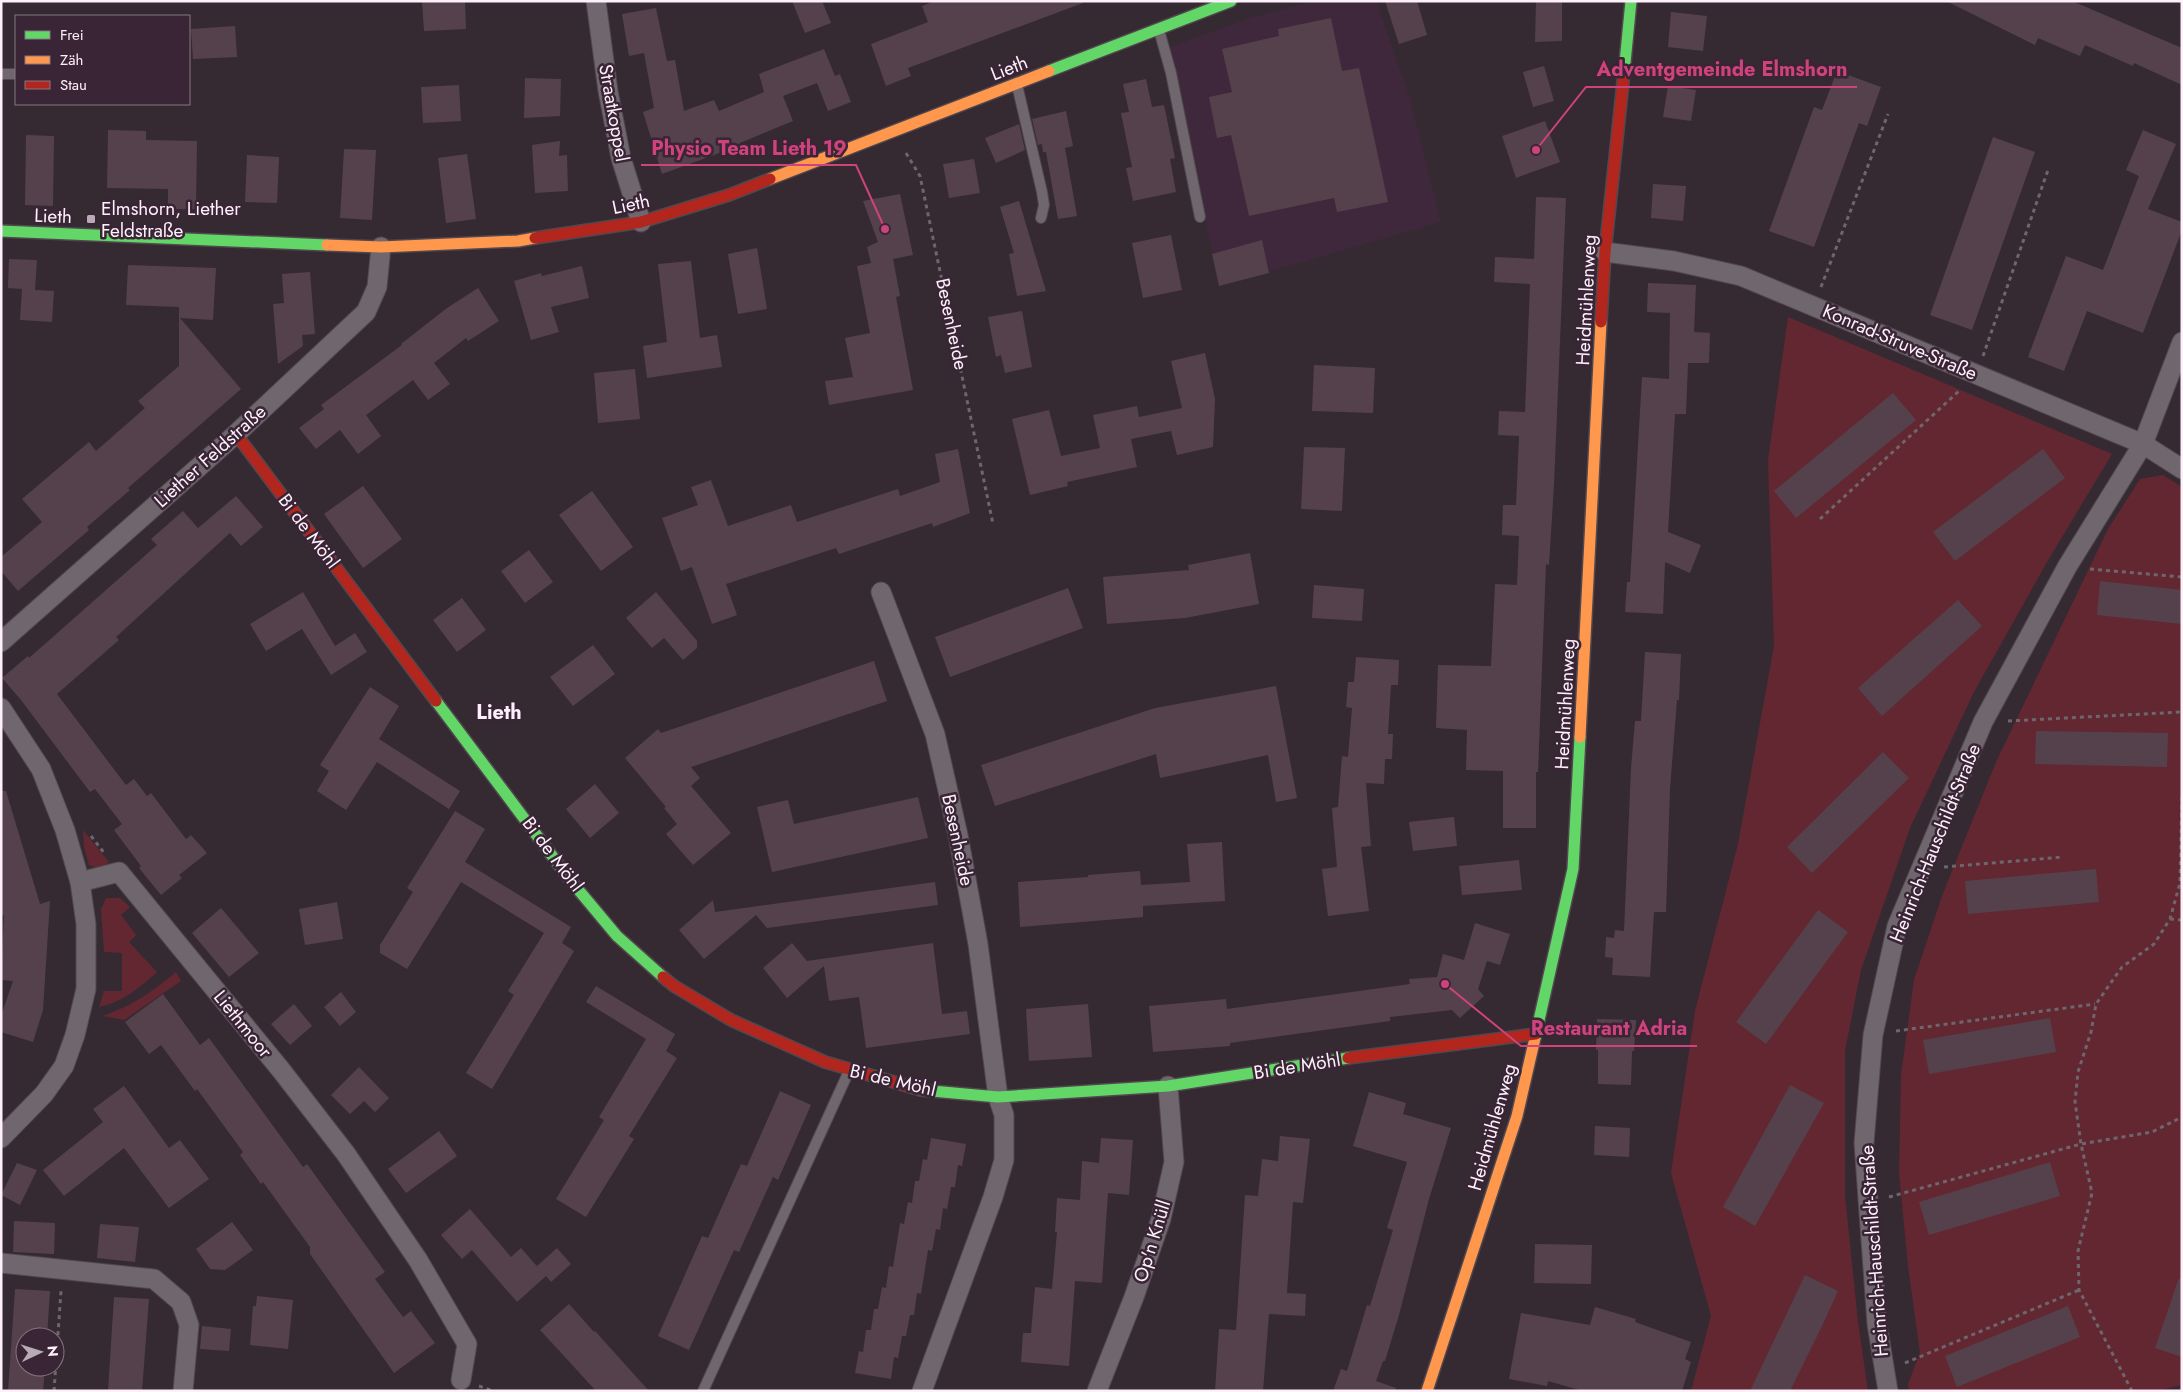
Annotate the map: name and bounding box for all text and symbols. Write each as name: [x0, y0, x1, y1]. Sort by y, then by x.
legend: [15, 15, 190, 105]
text: Frei: [60, 24, 84, 46]
text: Zäh: [60, 49, 83, 71]
street label: Lieth: [987, 49, 1031, 87]
callout: Adventgemeinde Elmshorn: [1586, 52, 1857, 87]
text: Adventgemeinde Elmshorn: [1596, 55, 1847, 84]
street label: Straatkoppel: [592, 62, 636, 164]
text: Stau: [60, 74, 87, 96]
callout: Physio Team Lieth 19: [641, 130, 856, 165]
text: Physio Team Lieth 19: [651, 134, 847, 163]
street label: Lieth: [610, 187, 652, 221]
place label: Elmshorn, Liether Feldstraße: [101, 195, 241, 244]
street label: Lieth: [34, 202, 72, 230]
marker: Elmshorn, Liether Feldstraße: [85, 213, 97, 225]
street label: Heidmühlenweg: [1569, 234, 1603, 366]
street label: Besenheide: [929, 276, 975, 373]
street label: Konrad-Struve-Straße: [1819, 297, 1982, 387]
street label: Liether Feldstraße: [148, 398, 272, 514]
street label: Bi de Möhl: [272, 488, 346, 574]
street label: Heidmühlenweg: [1548, 638, 1582, 770]
district label: Lieth: [476, 698, 522, 727]
street label: Heinrich-Hauschildt-Straße: [1883, 739, 1987, 946]
street label: Besenheide: [935, 792, 981, 889]
street label: Bi de Möhl: [516, 811, 590, 897]
street label: Liethmoor: [207, 984, 279, 1064]
callout: Restaurant Adria: [1521, 1011, 1697, 1046]
text: Restaurant Adria: [1531, 1014, 1687, 1043]
street label: Bi de Möhl: [1252, 1046, 1342, 1086]
street label: Bi de Möhl: [847, 1057, 939, 1103]
street label: Heidmühlenweg: [1461, 1060, 1523, 1194]
street label: Heinrich-Hauschildt-Straße: [1853, 1144, 1895, 1358]
street label: Op'n Knüll: [1127, 1196, 1177, 1286]
north arrow: [15, 1327, 65, 1377]
text: N: [43, 1345, 63, 1357]

